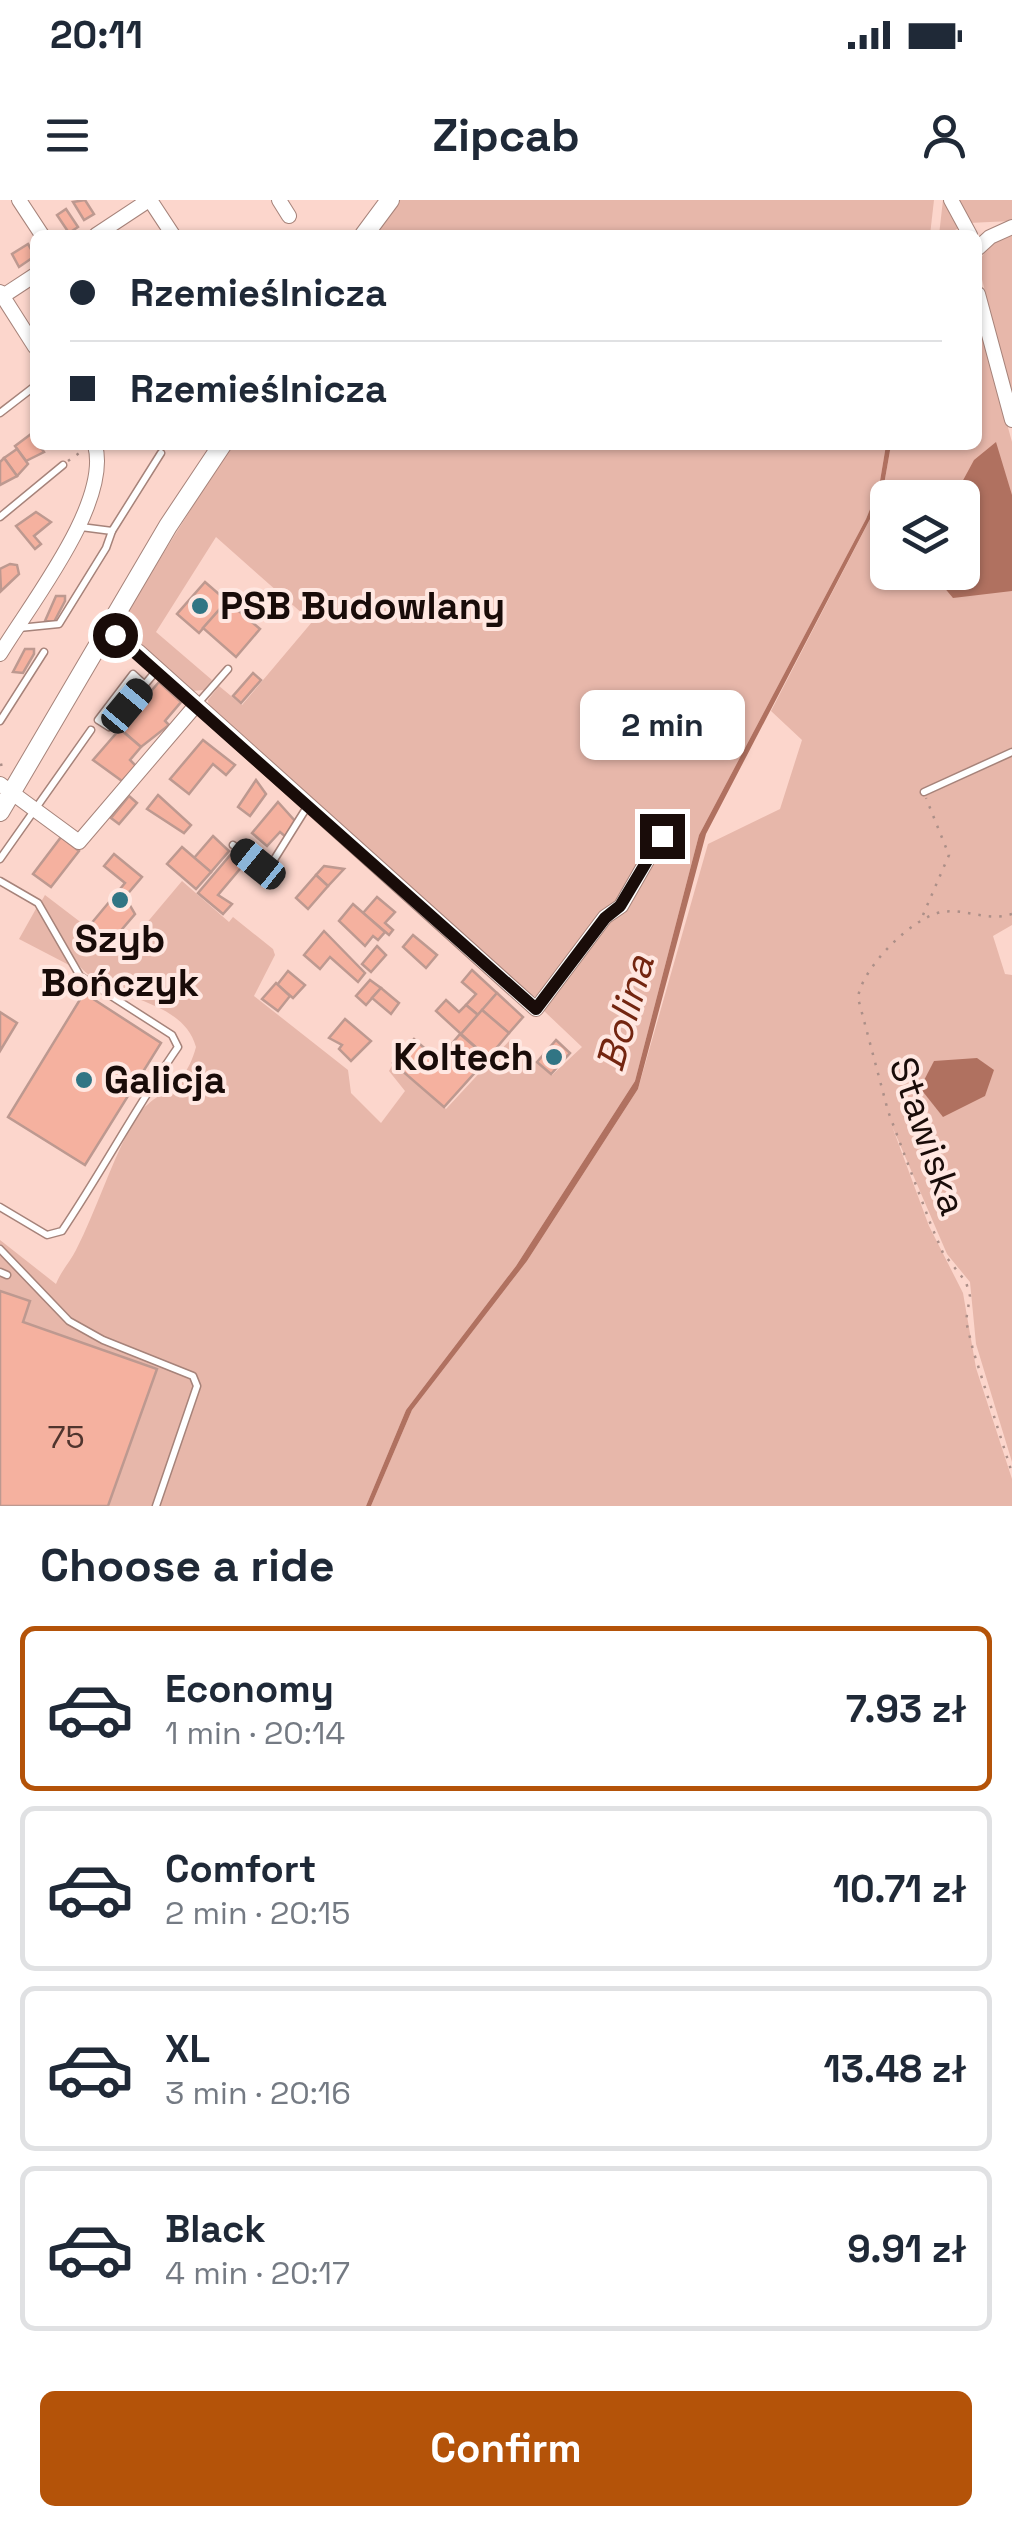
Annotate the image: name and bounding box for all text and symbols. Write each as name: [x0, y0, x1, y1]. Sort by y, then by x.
text: 20:11: [50, 11, 143, 59]
text: Zipcab: [432, 107, 580, 164]
icon: menu: [40, 108, 95, 163]
icon: person: [917, 108, 972, 163]
text: Rzemieślnicza: [130, 269, 387, 317]
text: Rzemieślnicza: [130, 365, 387, 413]
map controls: [870, 480, 980, 590]
button: layers: [870, 480, 980, 590]
place label: PSB Budowlany: [220, 582, 505, 630]
marker: PSB Budowlany: [189, 595, 211, 617]
route start: [93, 613, 138, 658]
car: [96, 673, 158, 739]
callout: 2 min: [580, 691, 744, 761]
text: 2 min: [621, 705, 704, 745]
route end: [640, 814, 685, 859]
car: [225, 833, 291, 895]
marker: Szyb Bończyk: [109, 889, 131, 911]
place label: Szyb Bończyk: [41, 915, 199, 1007]
water label: Bolina: [584, 948, 666, 1077]
place label: Koltech: [393, 1033, 534, 1081]
marker: Koltech: [543, 1046, 565, 1068]
street label: Stawiska: [879, 1051, 977, 1221]
place label: Galicja: [104, 1056, 226, 1104]
marker: Galicja: [73, 1069, 95, 1091]
house number: 75: [47, 1417, 85, 1457]
text: Choose a ride: [40, 1537, 335, 1594]
icon: car: [45, 1664, 135, 1754]
text: Economy: [165, 1665, 334, 1713]
text: 7.93 zł: [846, 1685, 967, 1733]
text: 1 min · 20:14: [165, 1713, 345, 1753]
icon: car: [45, 1844, 135, 1934]
text: Comfort: [165, 1845, 316, 1893]
text: 10.71 zł: [833, 1865, 967, 1913]
text: 2 min · 20:15: [165, 1893, 350, 1933]
icon: car: [45, 2024, 135, 2114]
text: XL: [165, 2025, 210, 2073]
text: 13.48 zł: [824, 2045, 967, 2093]
text: 3 min · 20:16: [165, 2073, 351, 2113]
icon: car: [45, 2204, 135, 2294]
text: Black: [165, 2205, 266, 2253]
text: 9.91 zł: [847, 2225, 967, 2273]
text: 4 min · 20:17: [165, 2253, 350, 2293]
button: Confirm: [40, 2391, 972, 2506]

